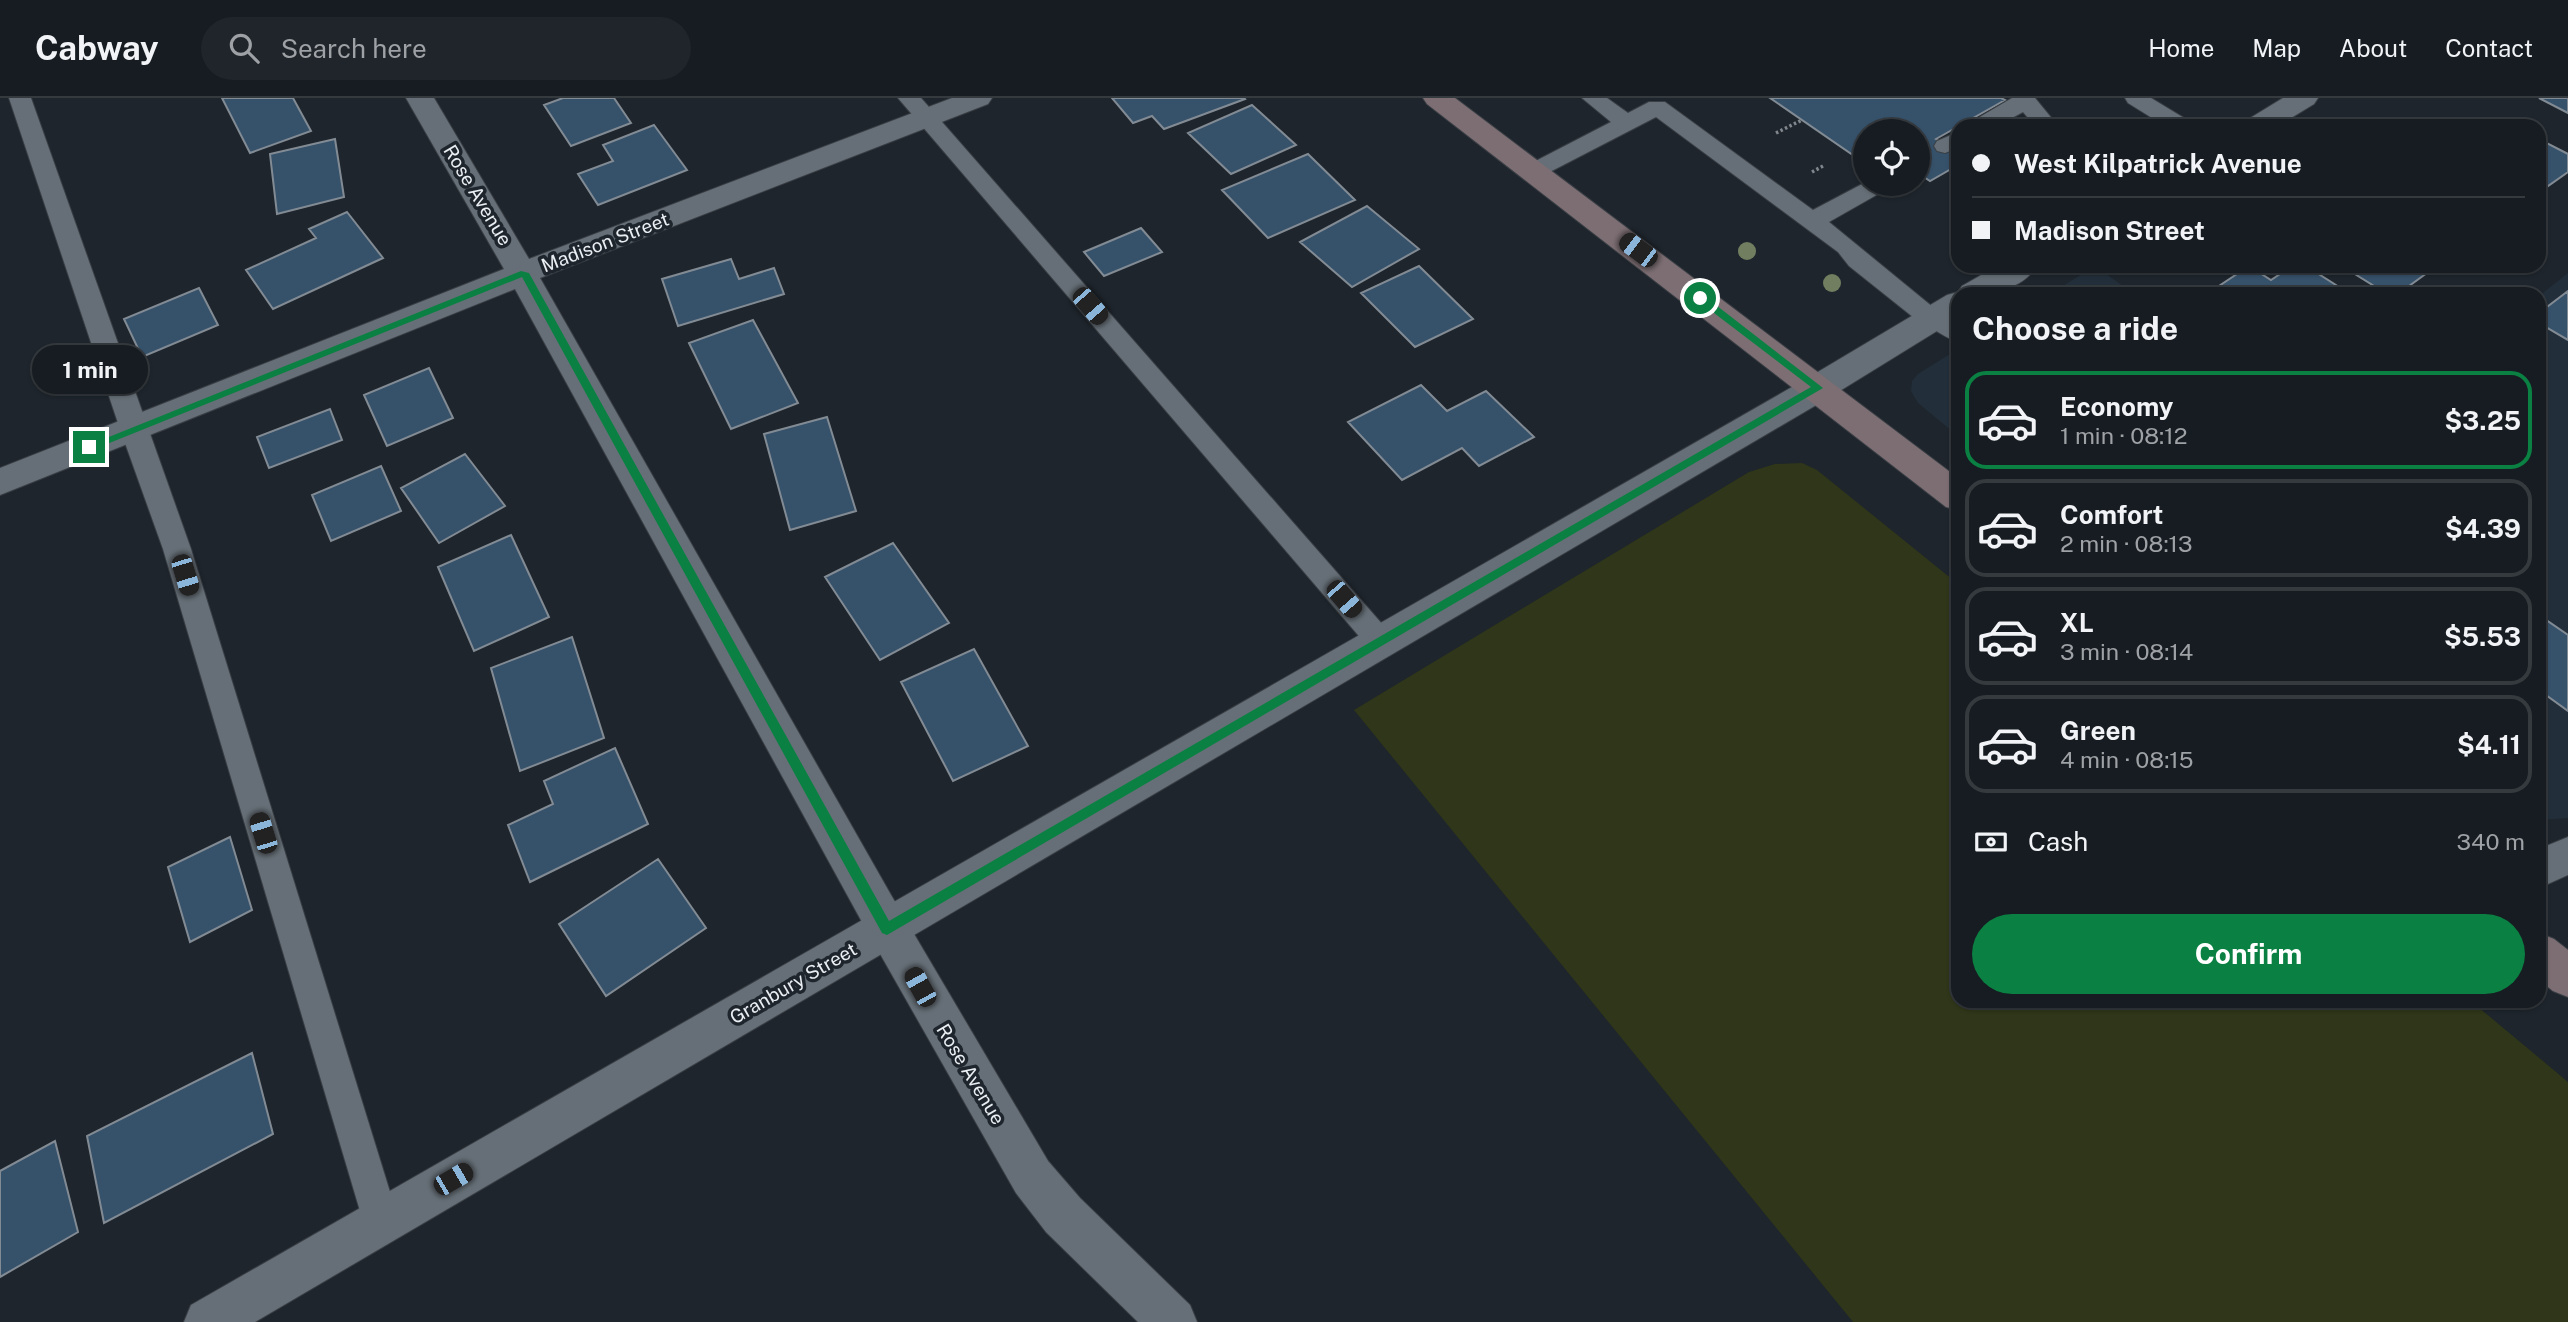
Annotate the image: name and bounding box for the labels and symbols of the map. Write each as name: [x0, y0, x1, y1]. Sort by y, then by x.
street label: Rose Avenue: [439, 141, 517, 249]
street label: Madison Street: [538, 208, 672, 276]
car: [1615, 229, 1662, 271]
route start: [1684, 282, 1716, 314]
car: [1069, 283, 1112, 329]
callout: 1 min: [31, 345, 147, 394]
route end: [73, 431, 105, 463]
car: [169, 552, 202, 598]
car: [1323, 576, 1366, 622]
car: [247, 810, 280, 856]
street label: Granbury Street: [726, 938, 860, 1028]
car: [901, 964, 940, 1010]
street label: Rose Avenue: [932, 1020, 1010, 1128]
car: [430, 1159, 477, 1199]

